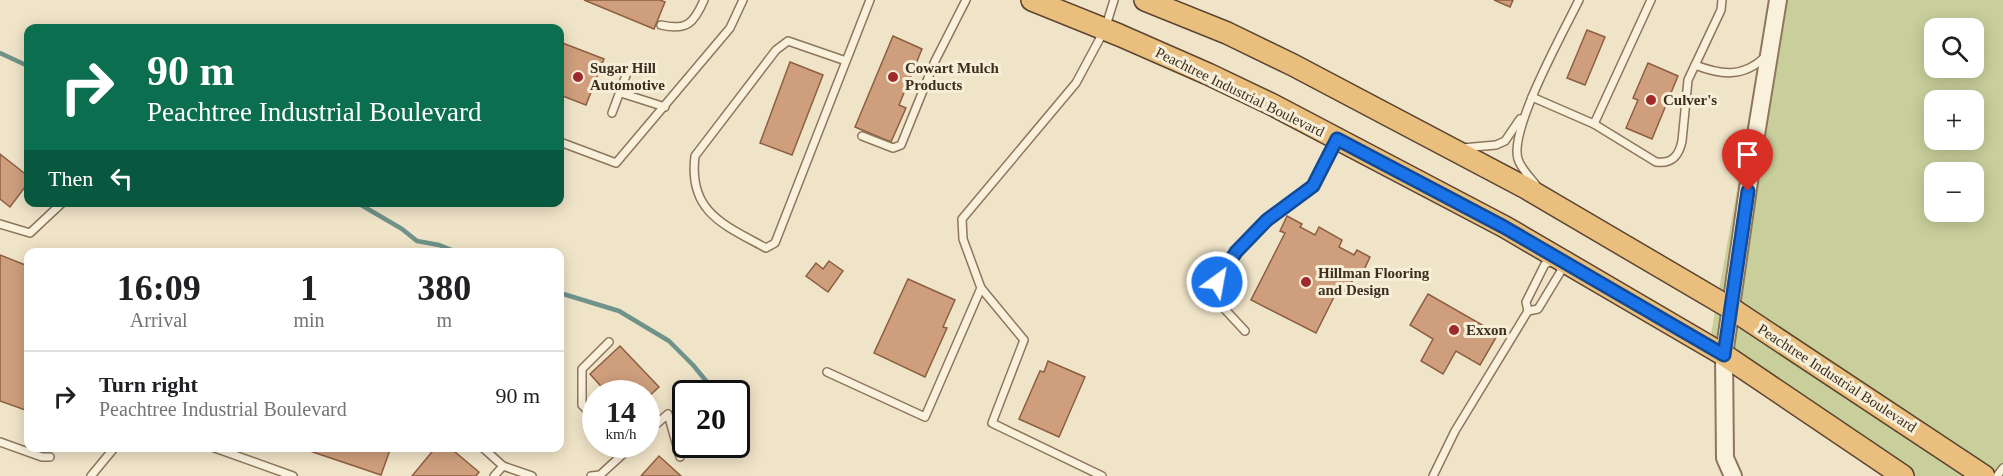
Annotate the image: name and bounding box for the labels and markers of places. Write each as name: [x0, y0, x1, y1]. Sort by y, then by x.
place label: Sugar Hill Automotive: [590, 60, 665, 93]
place label: Cowart Mulch Products: [905, 60, 999, 93]
marker: Sugar Hill Automotive: [571, 70, 585, 84]
marker: Cowart Mulch Products: [886, 70, 900, 84]
place label: Culver's: [1663, 92, 1717, 108]
marker: Culver's: [1644, 93, 1658, 107]
pin: [1722, 129, 1773, 191]
place label: Hillman Flooring and Design: [1318, 265, 1430, 298]
marker: Hillman Flooring and Design: [1299, 275, 1313, 289]
place label: Exxon: [1466, 322, 1508, 338]
marker: Exxon: [1447, 323, 1461, 337]

